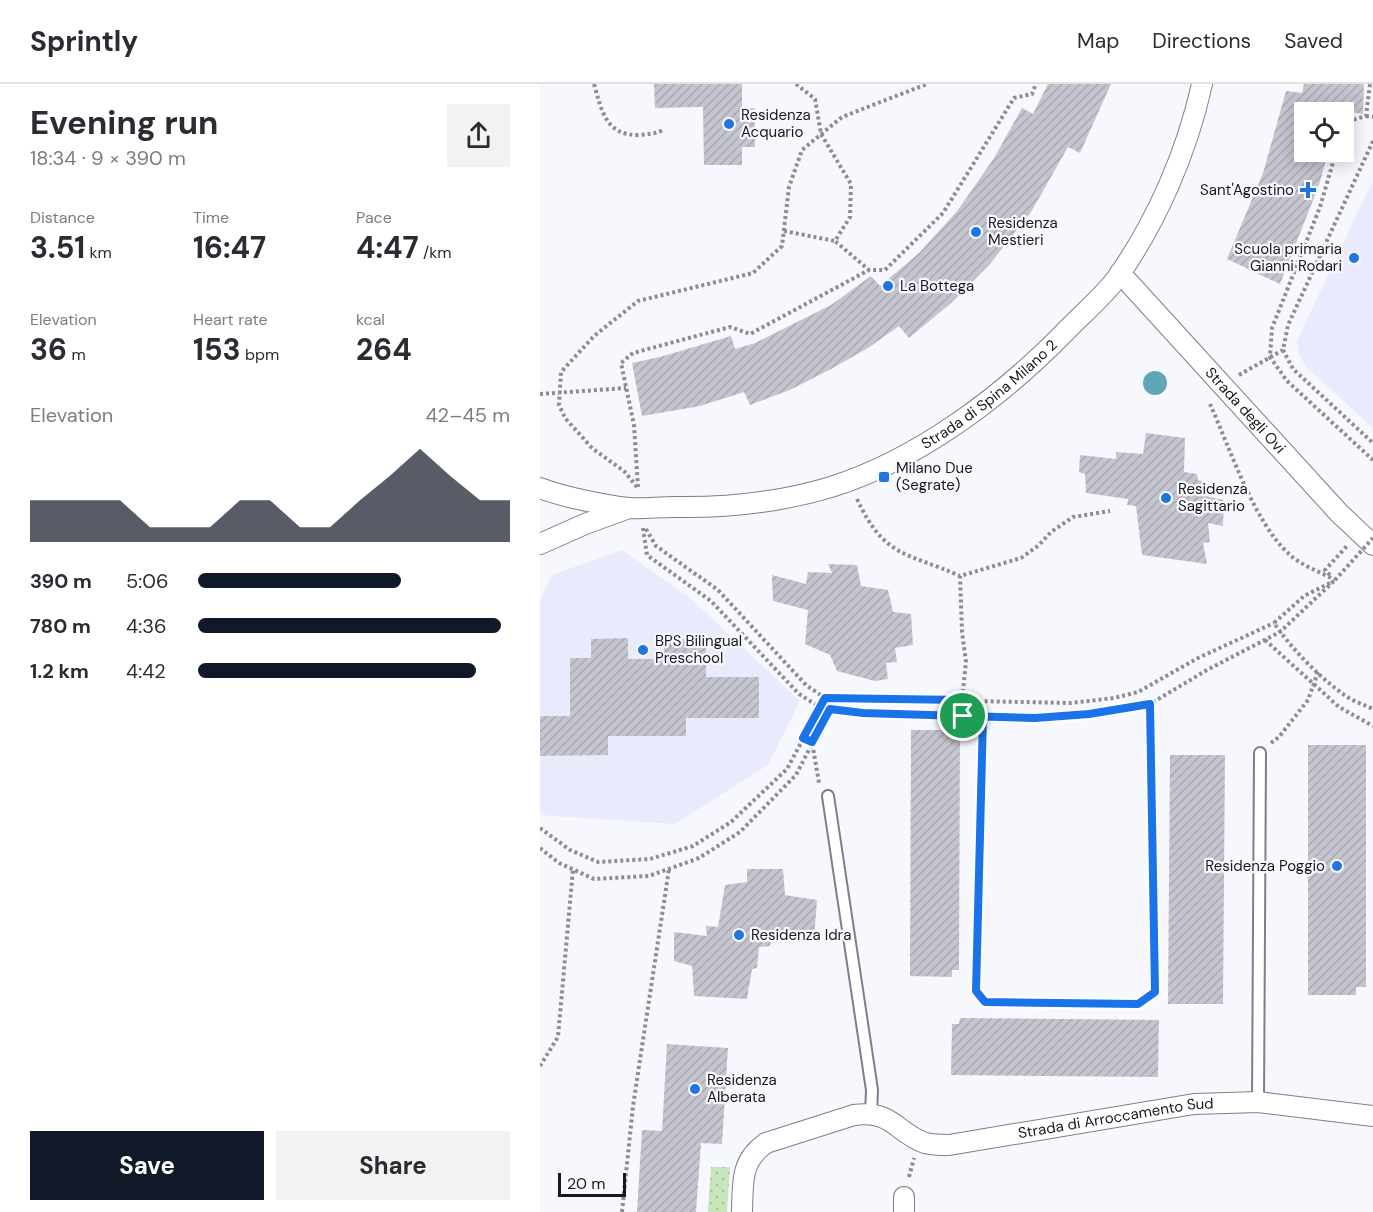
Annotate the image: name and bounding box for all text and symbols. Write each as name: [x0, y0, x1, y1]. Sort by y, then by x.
text: Sprintly: [30, 23, 138, 60]
text: Map: [1077, 27, 1119, 55]
text: Directions: [1152, 27, 1251, 55]
text: Saved: [1284, 27, 1343, 55]
text: Evening run: [30, 101, 218, 144]
map controls: [1294, 102, 1354, 162]
button: locate: [1294, 102, 1354, 162]
button: share: [447, 104, 510, 167]
place label: Residenza Acquario: [741, 105, 811, 142]
marker: Residenza Acquario: [722, 117, 736, 131]
text: 18:34 · 9 × 390 m: [30, 145, 186, 171]
place label: Sant'Agostino: [1200, 180, 1294, 200]
marker: Sant'Agostino: [1299, 181, 1317, 199]
text: Distance: [30, 207, 95, 228]
text: Time: [193, 207, 229, 228]
text: Pace: [356, 207, 392, 228]
place label: Residenza Mestieri: [988, 213, 1058, 250]
marker: Residenza Mestieri: [969, 225, 983, 239]
text: 3.51: [30, 228, 85, 267]
text: 16:47: [193, 228, 266, 267]
text: 4:47: [356, 228, 419, 267]
place label: Scuola primaria Gianni Rodari: [1234, 239, 1342, 276]
text: km: [85, 242, 112, 263]
text: /km: [419, 242, 452, 263]
marker: Scuola primaria Gianni Rodari: [1347, 251, 1361, 265]
place label: La Bottega: [900, 276, 974, 296]
marker: La Bottega: [881, 279, 895, 293]
text: Elevation: [30, 309, 97, 330]
text: Heart rate: [193, 309, 268, 330]
text: kcal: [356, 309, 385, 330]
text: 36: [30, 330, 67, 369]
text: 153: [193, 330, 241, 369]
text: 264: [356, 330, 412, 369]
street label: Strada di Spina Milano 2: [918, 335, 1062, 454]
text: m: [67, 344, 86, 365]
text: bpm: [241, 344, 279, 365]
street label: Strada degli Ovi: [1201, 363, 1290, 458]
text: Elevation: [30, 402, 113, 428]
text: 42–45 m: [425, 402, 510, 428]
place label: Milano Due (Segrate): [896, 458, 973, 495]
marker: Milano Due (Segrate): [877, 470, 891, 484]
place label: Residenza Sagittario: [1178, 479, 1248, 516]
marker: Residenza Sagittario: [1159, 491, 1173, 505]
text: 390 m: [30, 568, 92, 594]
text: 5:06: [126, 568, 168, 594]
text: 780 m: [30, 613, 91, 639]
text: 4:36: [126, 613, 167, 639]
place label: BPS Bilingual Preschool: [655, 631, 742, 668]
marker: BPS Bilingual Preschool: [636, 643, 650, 657]
text: 1.2 km: [30, 658, 89, 684]
text: 4:42: [126, 658, 166, 684]
pin: [937, 690, 988, 741]
icon: arrive: [946, 699, 979, 732]
place label: Residenza Poggio: [1205, 856, 1325, 876]
marker: Residenza Poggio: [1330, 859, 1344, 873]
place label: Residenza Idra: [751, 925, 851, 945]
marker: Residenza Idra: [732, 928, 746, 942]
place label: Residenza Alberata: [707, 1070, 777, 1107]
marker: Residenza Alberata: [688, 1082, 702, 1096]
street label: Strada di Arroccamento Sud: [1017, 1093, 1214, 1143]
button: Save: [30, 1131, 264, 1200]
button: Share: [276, 1131, 510, 1200]
scale bar: [558, 1170, 626, 1198]
text: 20 m: [567, 1173, 606, 1194]

